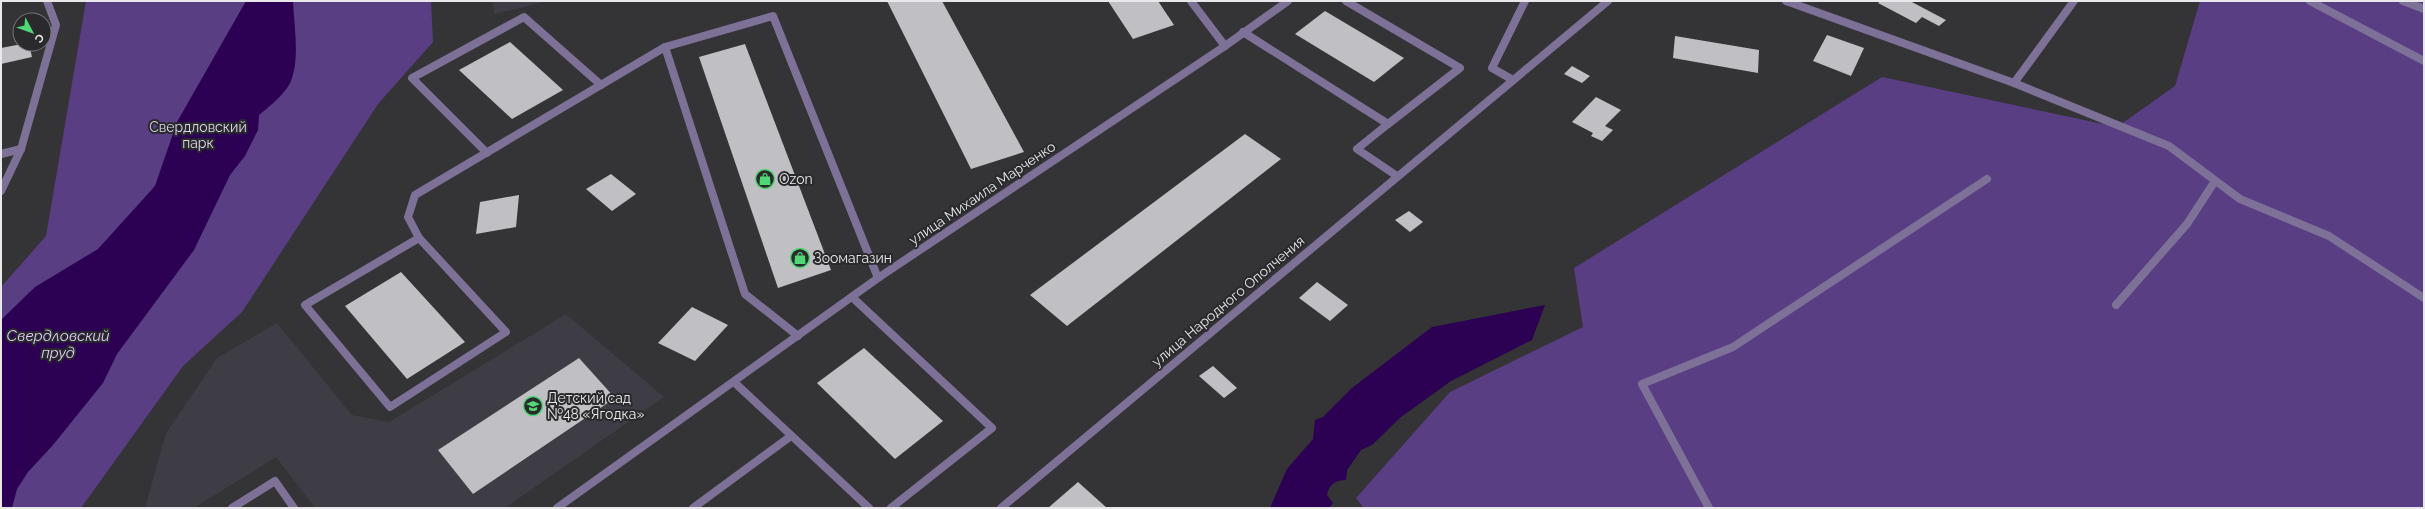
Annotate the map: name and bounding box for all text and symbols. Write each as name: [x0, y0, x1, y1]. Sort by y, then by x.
north arrow: [12, 12, 52, 52]
text: С: [31, 31, 47, 46]
park label: Свердловский парк: [149, 119, 247, 151]
street label: улица Михаила Марченко: [906, 138, 1058, 248]
shop icon: Ozon: [754, 168, 776, 190]
place label: Ozon: [779, 171, 813, 187]
street label: улица Народного Ополчения: [1149, 232, 1307, 370]
shop icon: Зоомагазин: [789, 247, 811, 269]
place label: Зоомагазин: [814, 250, 892, 266]
water label: Свердловский пруд: [6, 327, 110, 362]
place label: Детский сад №48 «Ягодка»: [547, 390, 644, 422]
school or university icon: Детский сад №48 «Ягодка»: [522, 395, 544, 417]

